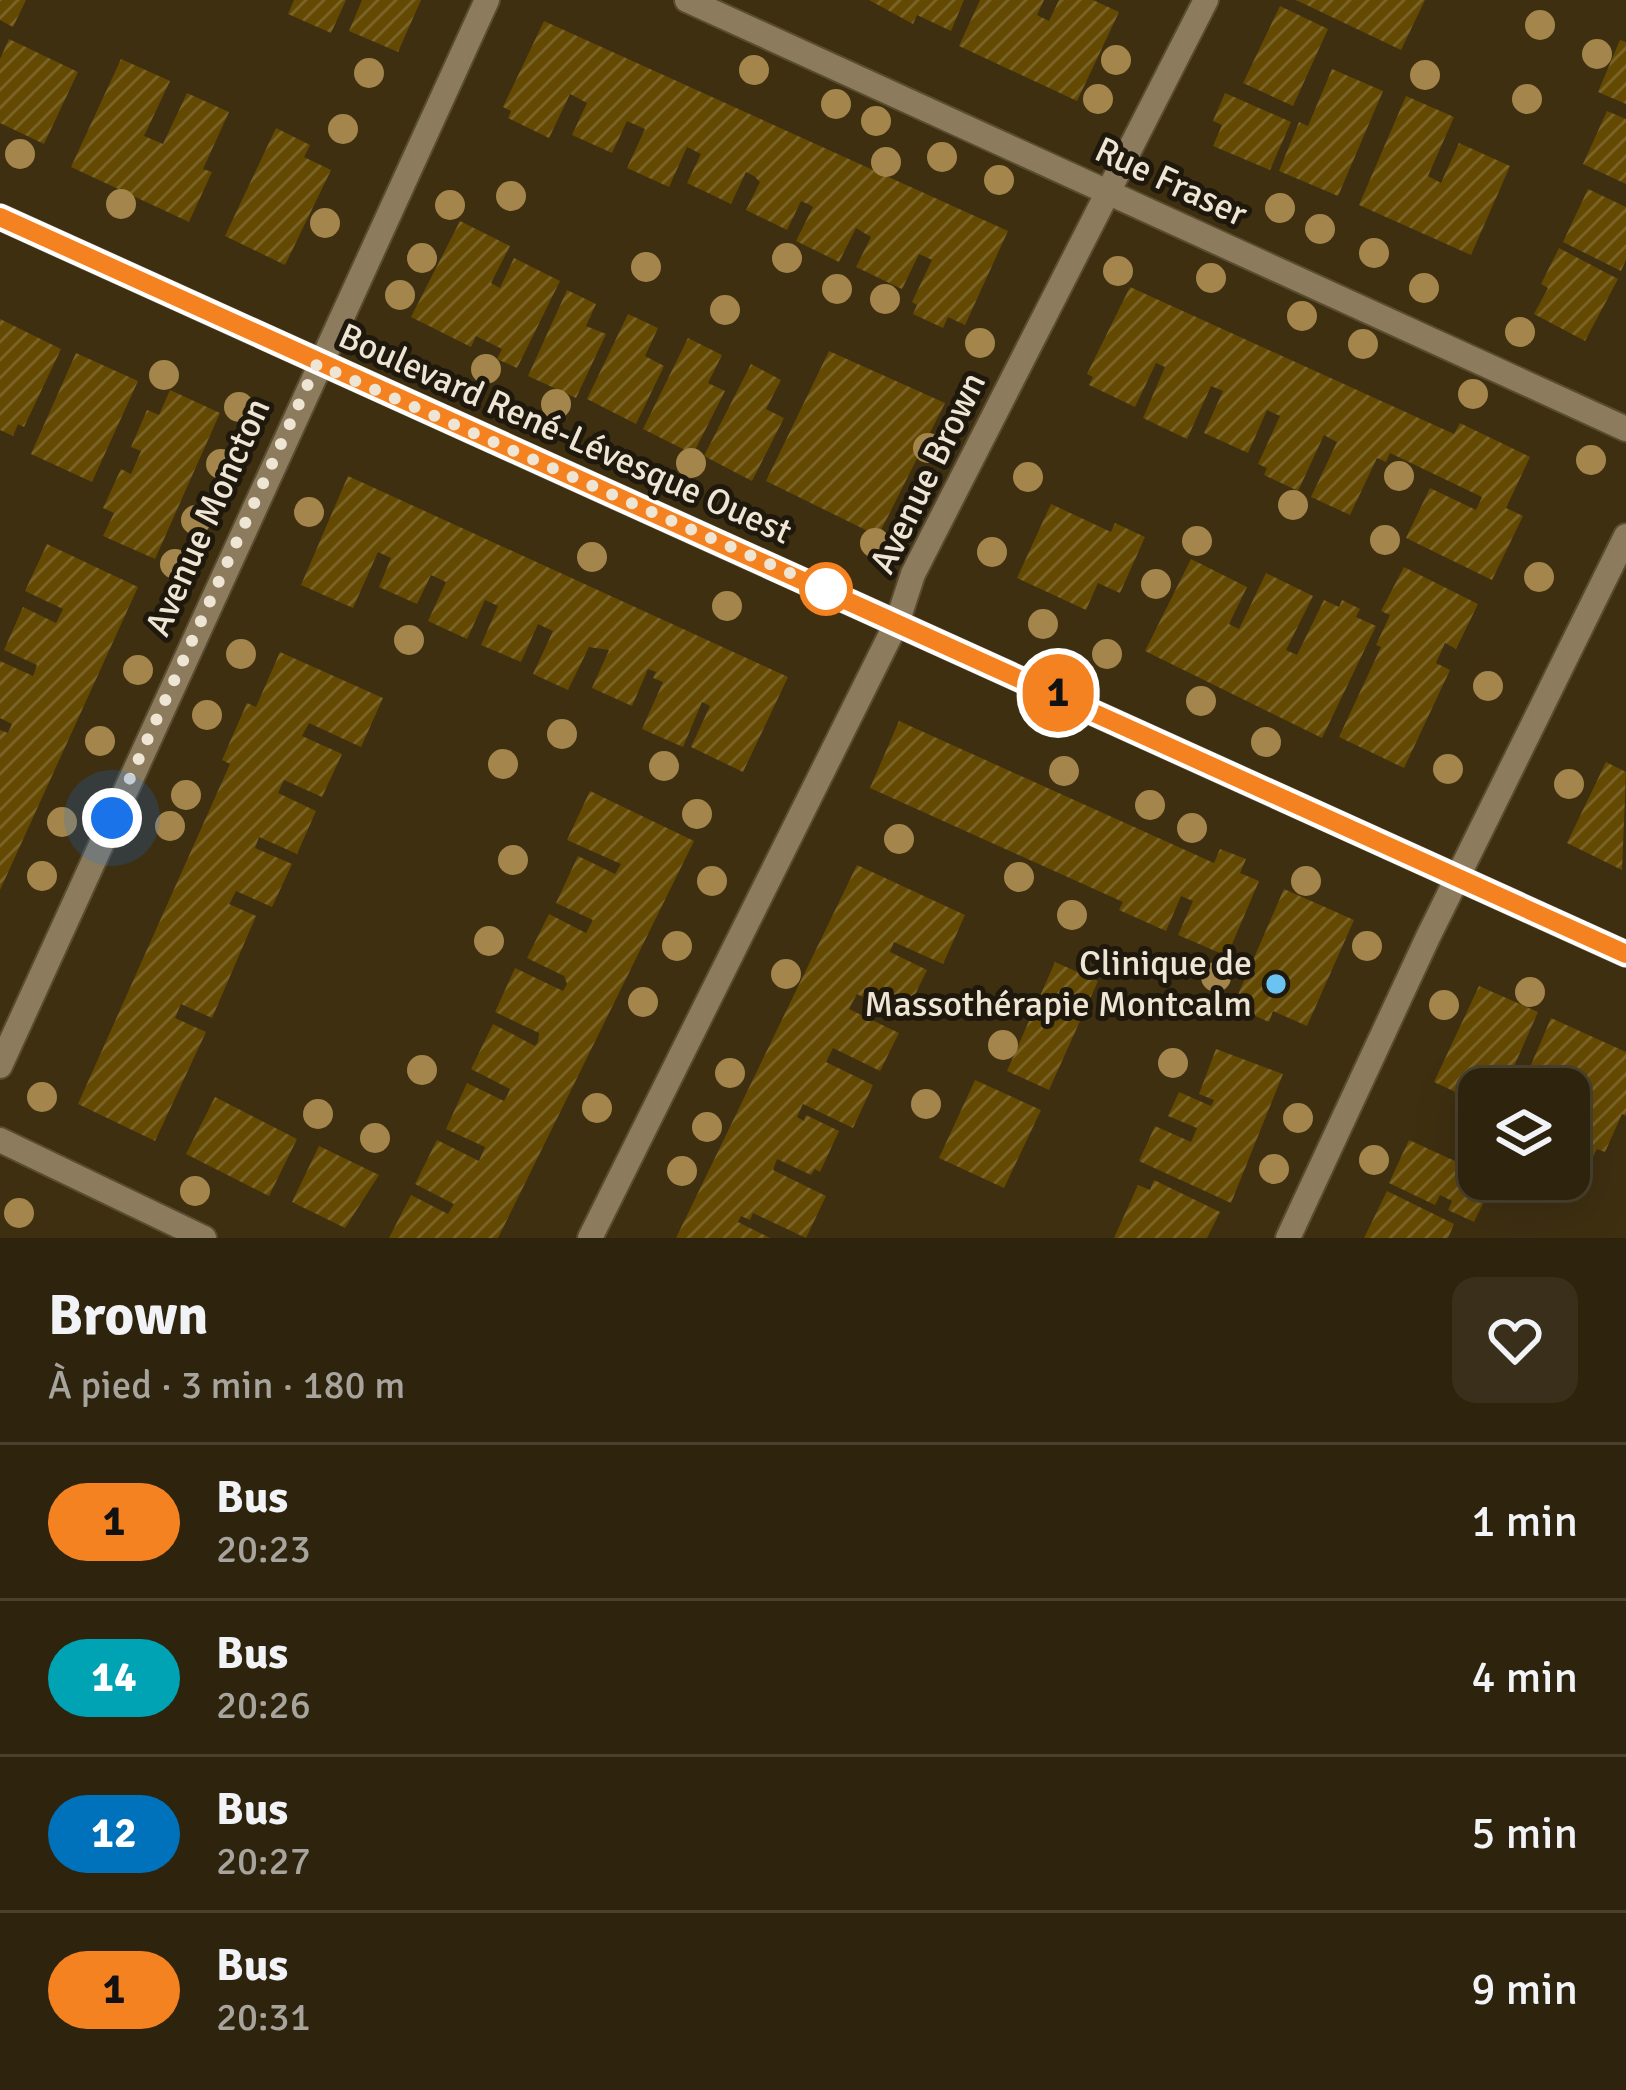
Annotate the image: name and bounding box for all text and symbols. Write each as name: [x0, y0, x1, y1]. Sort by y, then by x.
street label: Rue Fraser: [1088, 127, 1255, 237]
street label: Boulevard René-Lévesque Ouest: [331, 314, 799, 554]
street label: Avenue Brown: [860, 365, 996, 581]
street label: Avenue Moncton: [135, 391, 281, 643]
unlabelled marker: [801, 564, 851, 614]
line badge: 1: [1019, 654, 1097, 732]
text: 1: [1047, 667, 1069, 718]
your location: [82, 788, 142, 848]
place label: Clinique de Massothérapie Montcalm: [864, 941, 1252, 1027]
marker: Clinique de Massothérapie Montcalm: [1263, 971, 1289, 997]
map controls: [1458, 1068, 1590, 1200]
button: layers: [1458, 1068, 1590, 1200]
button: heart: [1452, 1277, 1578, 1403]
text: Brown: [48, 1280, 208, 1351]
text: À pied · 3 min · 180 m: [48, 1361, 405, 1409]
text: Bus: [216, 1470, 288, 1525]
text: 1 min: [1471, 1494, 1578, 1549]
text: 1: [103, 1496, 125, 1547]
text: 20:23: [216, 1525, 311, 1573]
text: Bus: [216, 1626, 288, 1681]
text: 4 min: [1471, 1650, 1578, 1705]
text: 14: [91, 1652, 137, 1703]
text: 20:26: [216, 1681, 311, 1729]
text: Bus: [216, 1782, 288, 1837]
text: 5 min: [1471, 1806, 1578, 1861]
text: 12: [91, 1808, 137, 1859]
text: 20:27: [216, 1837, 311, 1885]
text: Bus: [216, 1938, 288, 1993]
text: 9 min: [1471, 1962, 1578, 2017]
text: 1: [103, 1964, 125, 2015]
text: 20:31: [216, 1993, 311, 2041]

